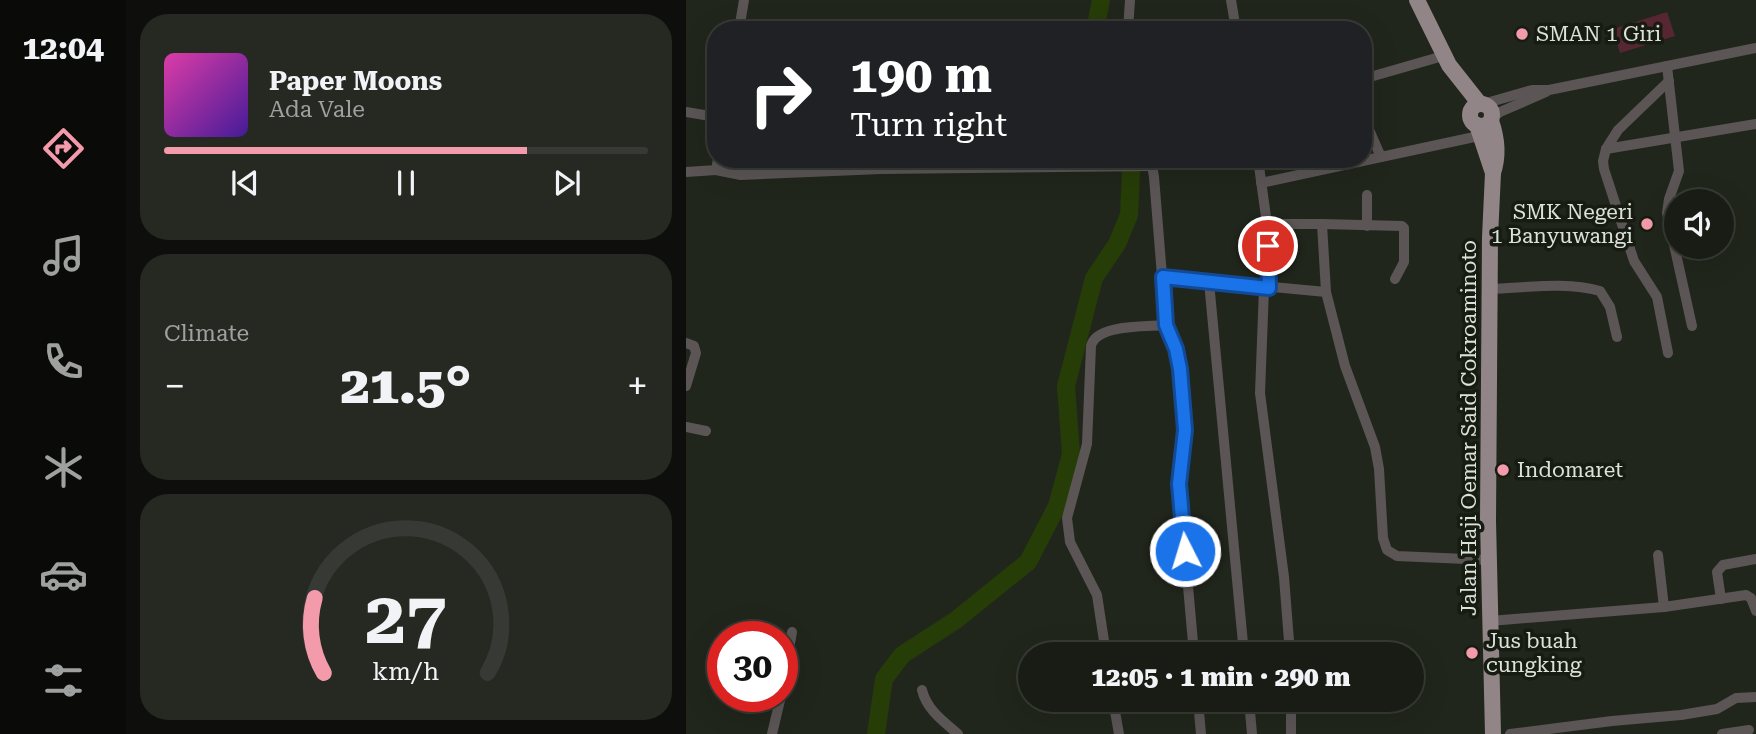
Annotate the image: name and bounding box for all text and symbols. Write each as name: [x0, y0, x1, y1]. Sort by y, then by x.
place label: SMAN 1 Giri: [1536, 22, 1662, 46]
marker: SMAN 1 Giri: [1514, 26, 1530, 42]
text: 12:04: [22, 29, 104, 67]
text: 190 m: [850, 47, 992, 104]
icon: right: [735, 49, 826, 140]
text: Paper Moons: [269, 66, 442, 96]
text: Ada Vale: [269, 96, 365, 123]
text: Turn right: [850, 106, 1007, 144]
icon: directions: [39, 124, 88, 173]
icon: previous: [226, 164, 264, 202]
icon: pause: [387, 164, 425, 202]
icon: next: [548, 164, 586, 202]
map controls: [1664, 189, 1734, 259]
button: sound: [1664, 189, 1734, 259]
place label: SMK Negeri 1 Banyuwangi: [1491, 200, 1633, 248]
pin: [1238, 216, 1298, 276]
marker: SMK Negeri 1 Banyuwangi: [1639, 216, 1655, 232]
icon: arrive: [1249, 227, 1287, 265]
icon: music: [39, 231, 88, 280]
street label: Jalan Haji Oemar Said Cokroaminoto: [1457, 240, 1481, 616]
text: Climate: [164, 320, 249, 347]
icon: phone: [39, 337, 88, 386]
text: 21.5°: [341, 355, 471, 416]
text: −: [164, 364, 185, 408]
text: +: [627, 364, 648, 408]
icon: climate: [39, 443, 88, 492]
place label: Indomaret: [1517, 458, 1623, 482]
marker: Indomaret: [1495, 462, 1511, 478]
position arrow: [1148, 514, 1222, 588]
icon: car: [39, 550, 88, 599]
text: 27: [365, 576, 447, 661]
speed limit sign: 30: [707, 621, 798, 712]
place label: Jus buah cungking: [1486, 629, 1582, 677]
marker: Jus buah cungking: [1464, 645, 1480, 661]
icon: filters: [39, 656, 88, 705]
text: km/h: [373, 657, 439, 686]
text: 12:05 · 1 min · 290 m: [1091, 662, 1351, 692]

